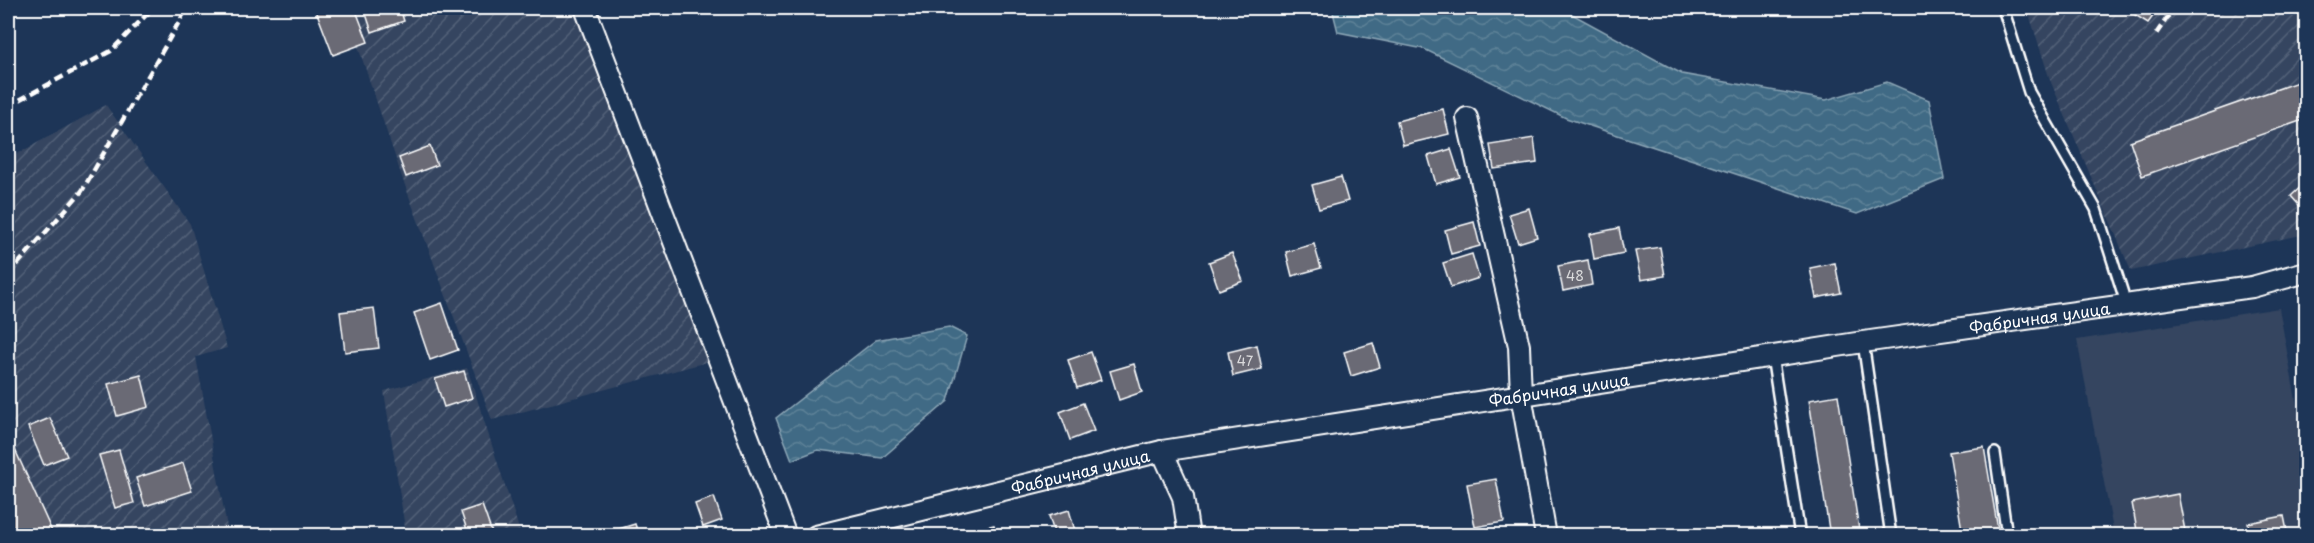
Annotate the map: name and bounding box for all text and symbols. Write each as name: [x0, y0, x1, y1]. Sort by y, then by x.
house number: 48: [1566, 265, 1584, 286]
street label: Фабричная улица: [1968, 295, 2111, 339]
house number: 47: [1237, 350, 1254, 371]
street label: Фабричная улица: [1487, 367, 1631, 412]
street label: Фабричная улица: [1008, 443, 1152, 500]

